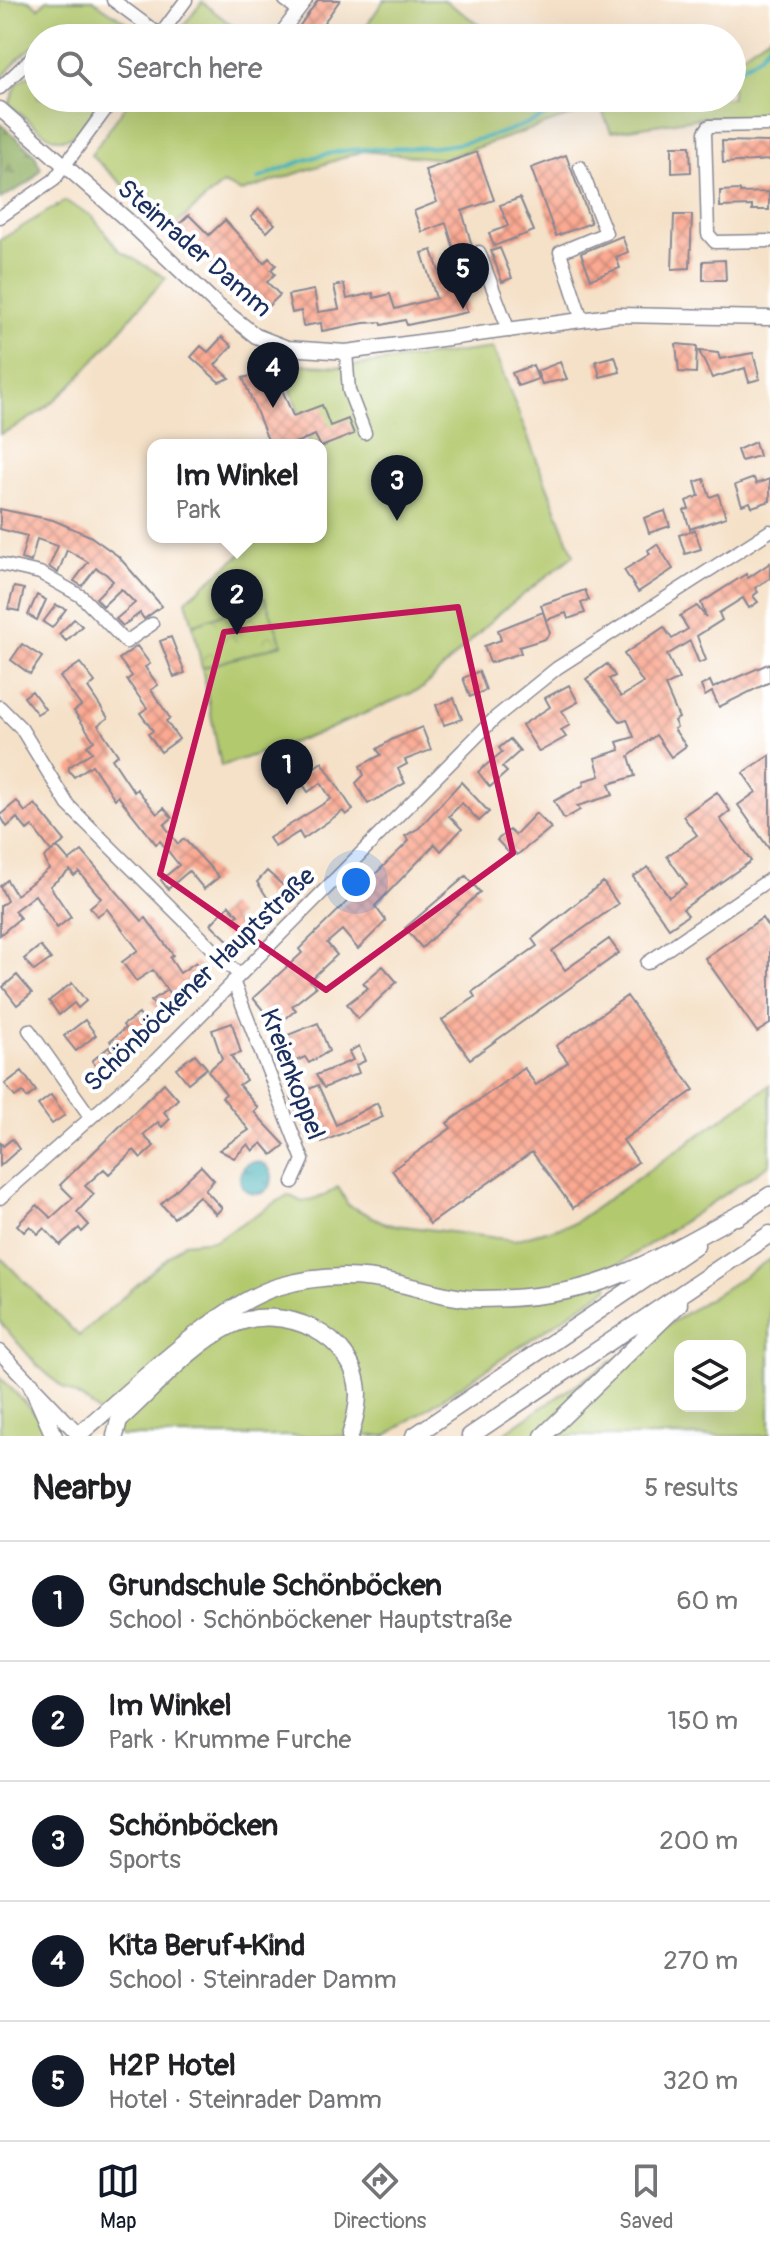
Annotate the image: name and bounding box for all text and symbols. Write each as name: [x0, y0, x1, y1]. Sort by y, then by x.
search box: [24, 24, 746, 112]
icon: search: [52, 46, 96, 90]
text: Search here: [116, 50, 263, 87]
street label: Steinrader Damm: [111, 173, 278, 325]
pin: 5: [437, 243, 489, 309]
pin: 4: [247, 342, 299, 408]
popup: [147, 439, 327, 543]
pin: 3: [371, 455, 423, 521]
text: Im Winkel: [175, 457, 299, 494]
text: Park: [175, 494, 221, 526]
pin: 2: [211, 569, 263, 635]
pin: 1: [261, 739, 313, 805]
street label: Schönböckener Hauptstraße: [77, 861, 322, 1099]
your location: [336, 862, 376, 902]
street label: Kreienkoppel: [252, 1004, 332, 1144]
map controls: [674, 1340, 746, 1412]
button: layers: [674, 1340, 746, 1412]
text: Nearby: [32, 1467, 131, 1510]
text: 5 results: [644, 1472, 738, 1504]
text: Grundschule Schönböcken: [108, 1567, 442, 1604]
text: 1: [53, 1585, 63, 1617]
text: 60 m: [676, 1585, 738, 1617]
text: School · Schönböckener Hauptstraße: [108, 1604, 512, 1636]
text: Im Winkel: [108, 1687, 232, 1724]
text: 2: [51, 1705, 65, 1737]
text: 150 m: [667, 1705, 738, 1737]
text: Park · Krumme Furche: [108, 1724, 351, 1756]
text: Schönböcken: [108, 1807, 278, 1844]
text: 3: [51, 1825, 65, 1857]
text: 200 m: [659, 1825, 738, 1857]
text: Sports: [108, 1844, 181, 1876]
text: Kita Beruf+Kind: [108, 1927, 306, 1964]
text: 4: [50, 1945, 66, 1977]
text: 270 m: [663, 1945, 738, 1977]
text: School · Steinrader Damm: [108, 1964, 397, 1996]
text: H2P Hotel: [108, 2047, 236, 2084]
text: 5: [51, 2065, 65, 2097]
text: 320 m: [662, 2065, 738, 2097]
text: Hotel · Steinrader Damm: [108, 2084, 382, 2116]
tab: Map: [96, 2159, 140, 2235]
tab: Directions: [333, 2159, 426, 2235]
tab: Saved: [619, 2159, 674, 2235]

